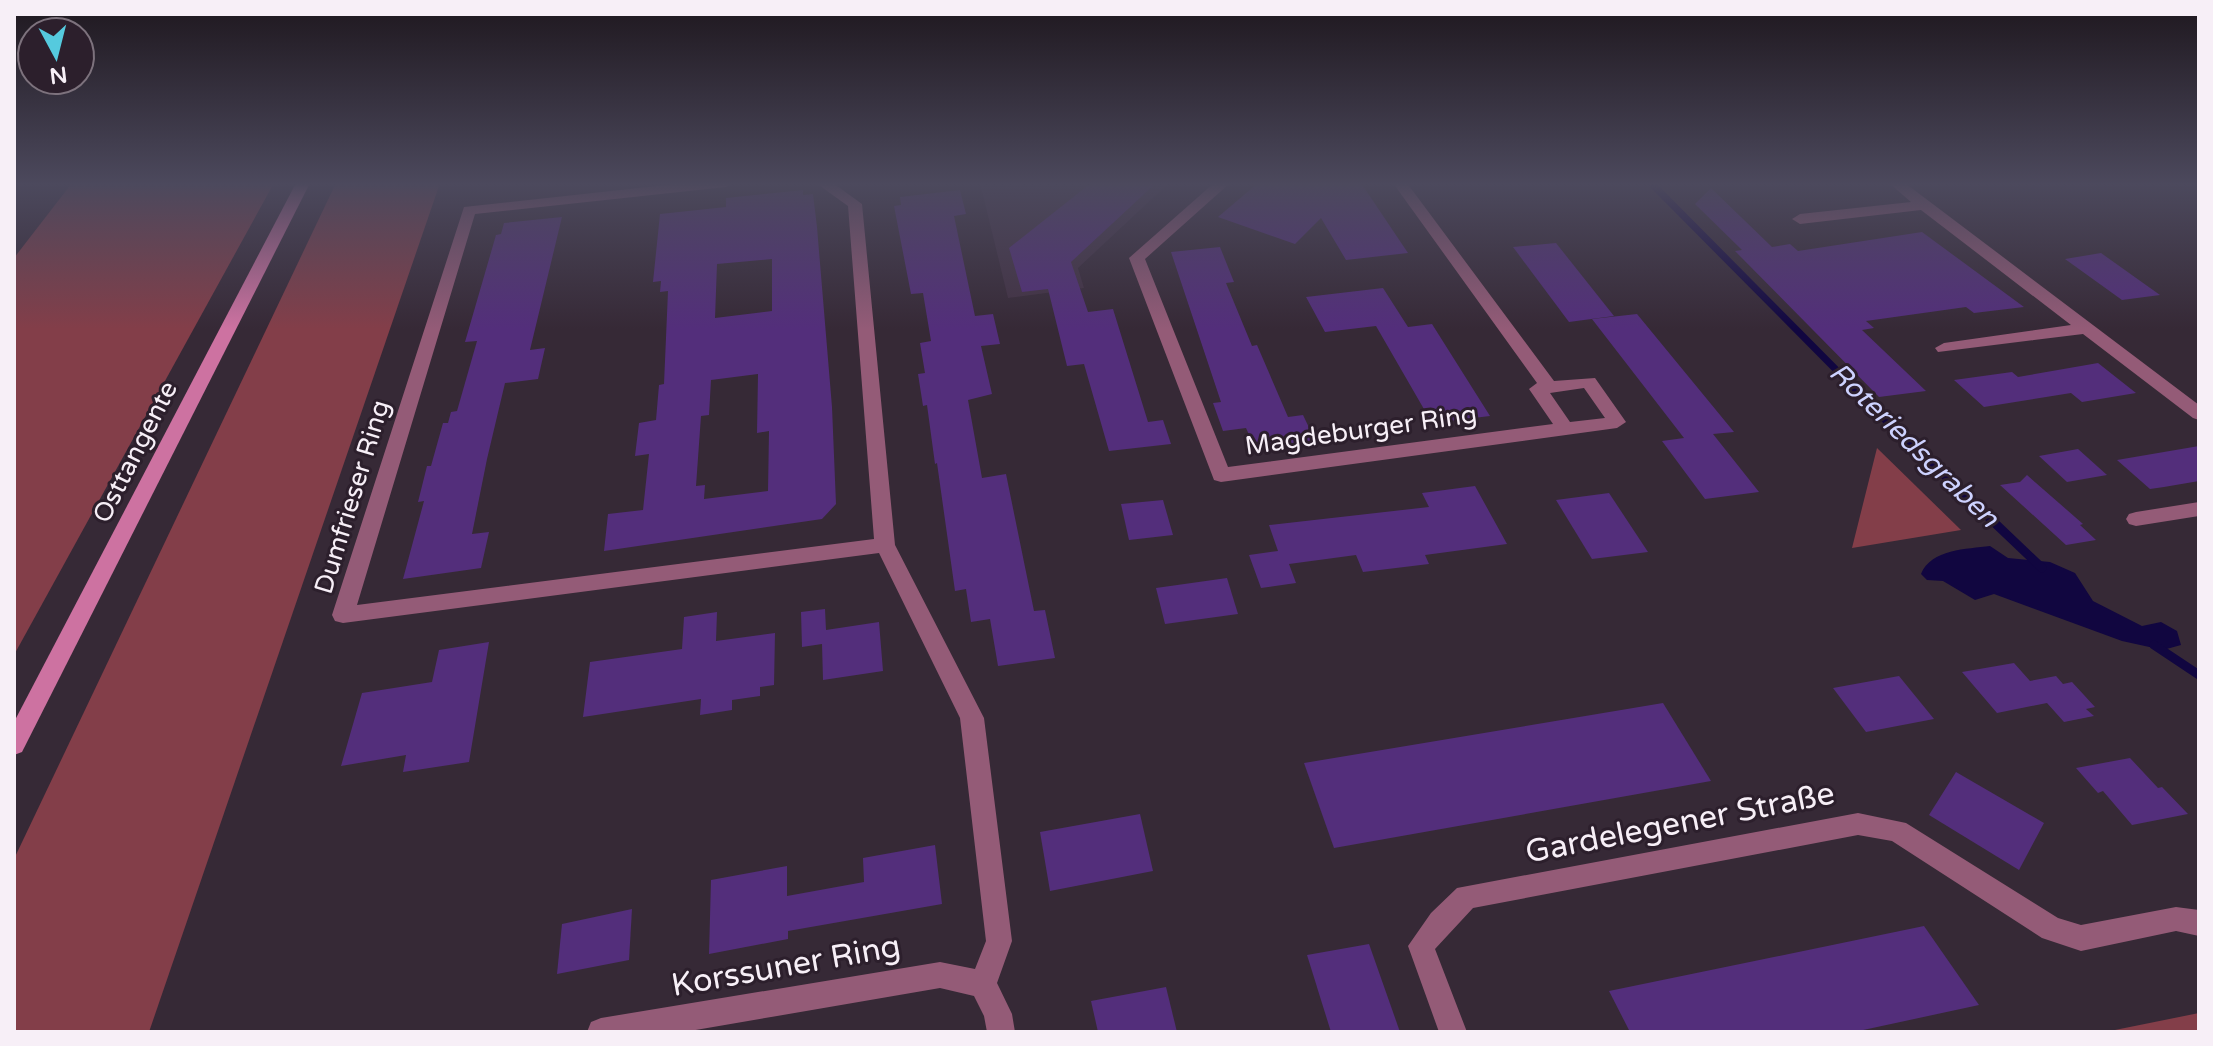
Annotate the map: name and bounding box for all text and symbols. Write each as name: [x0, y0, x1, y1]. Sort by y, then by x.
north arrow: [16, 16, 96, 96]
text: N: [48, 61, 69, 89]
water label: Roteriedsgraben: [1822, 355, 2007, 535]
street label: Osttangente: [86, 376, 184, 528]
street label: Dumfrieser Ring: [308, 396, 396, 598]
street label: Magdeburger Ring: [1243, 398, 1479, 462]
street label: Gardelegener Straße: [1522, 774, 1838, 872]
street label: Korssuner Ring: [668, 927, 904, 1005]

